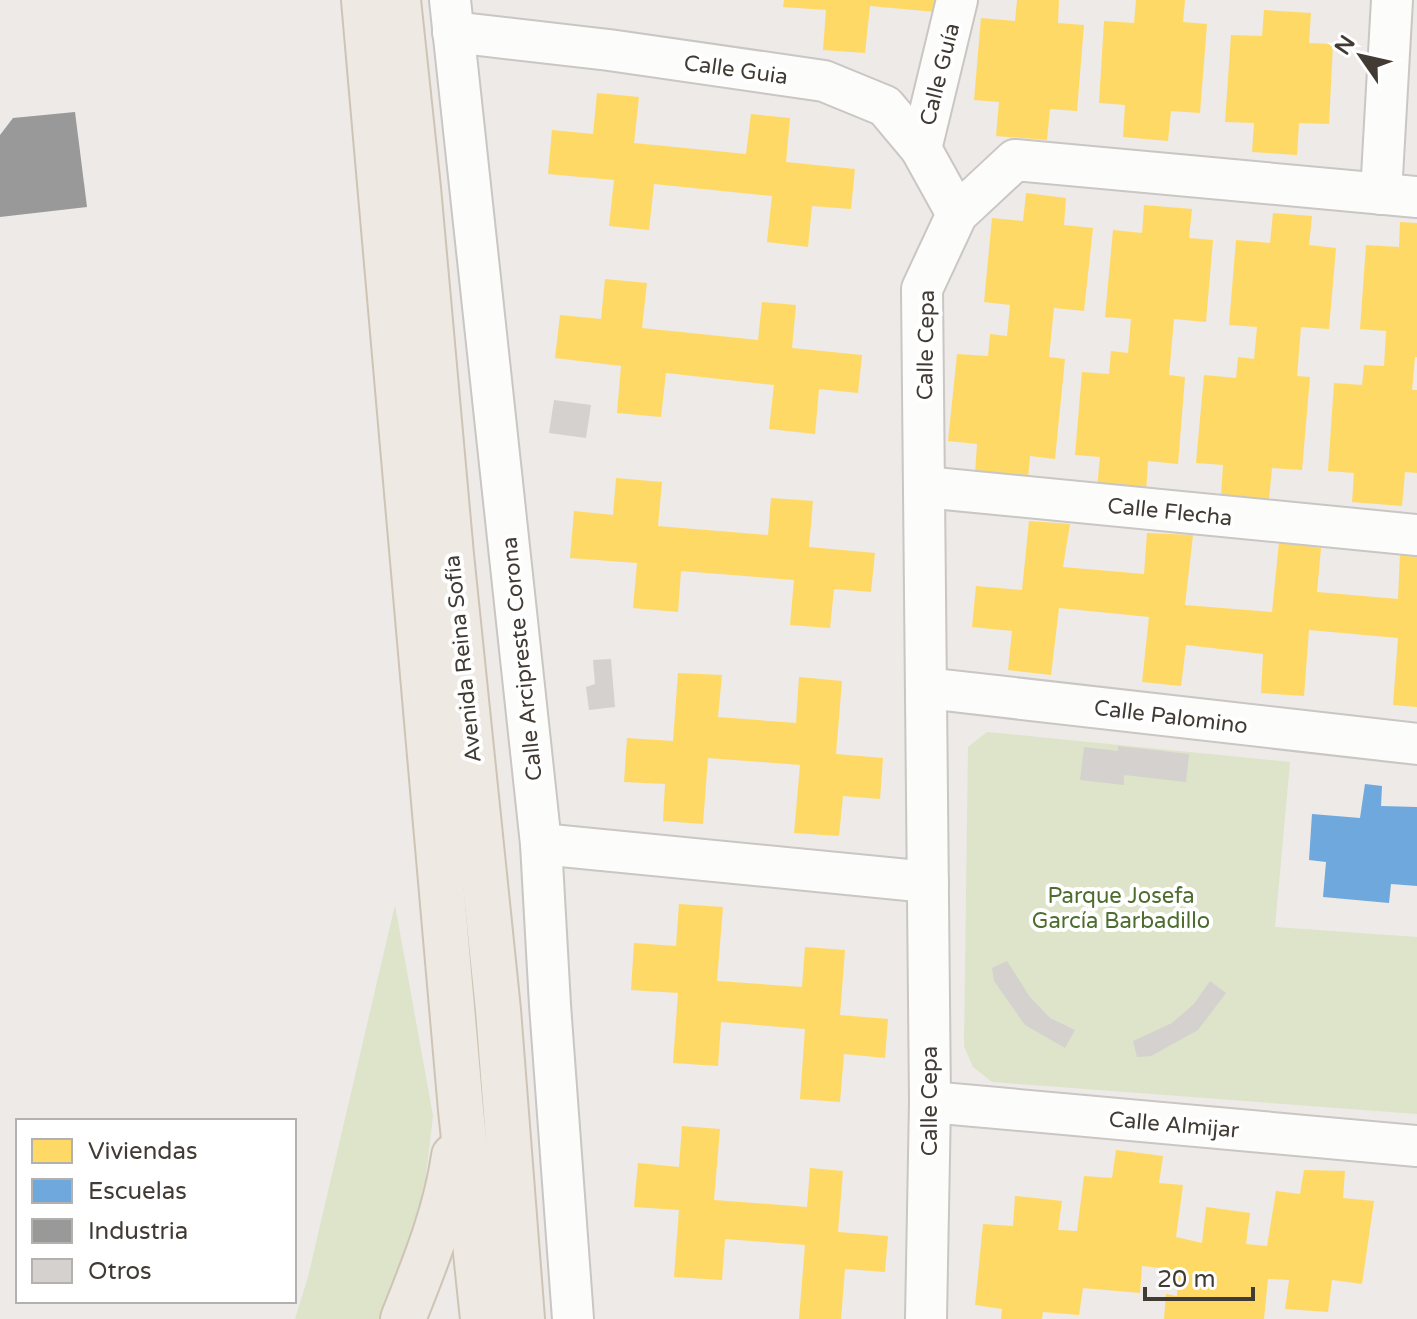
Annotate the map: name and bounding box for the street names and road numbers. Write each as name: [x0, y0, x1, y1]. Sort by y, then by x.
street label: Calle Guía: [915, 20, 965, 128]
street label: Calle Guia: [682, 50, 790, 90]
street label: Calle Cepa: [912, 290, 940, 400]
street label: Calle Flecha: [1106, 493, 1234, 531]
street label: Calle Arcipreste Corona: [496, 536, 548, 782]
street label: Avenida Reina Sofía: [439, 554, 487, 764]
street label: Calle Palomino: [1093, 695, 1249, 739]
street label: Calle Cepa: [917, 1046, 943, 1156]
street label: Calle Almijar: [1108, 1106, 1241, 1144]

